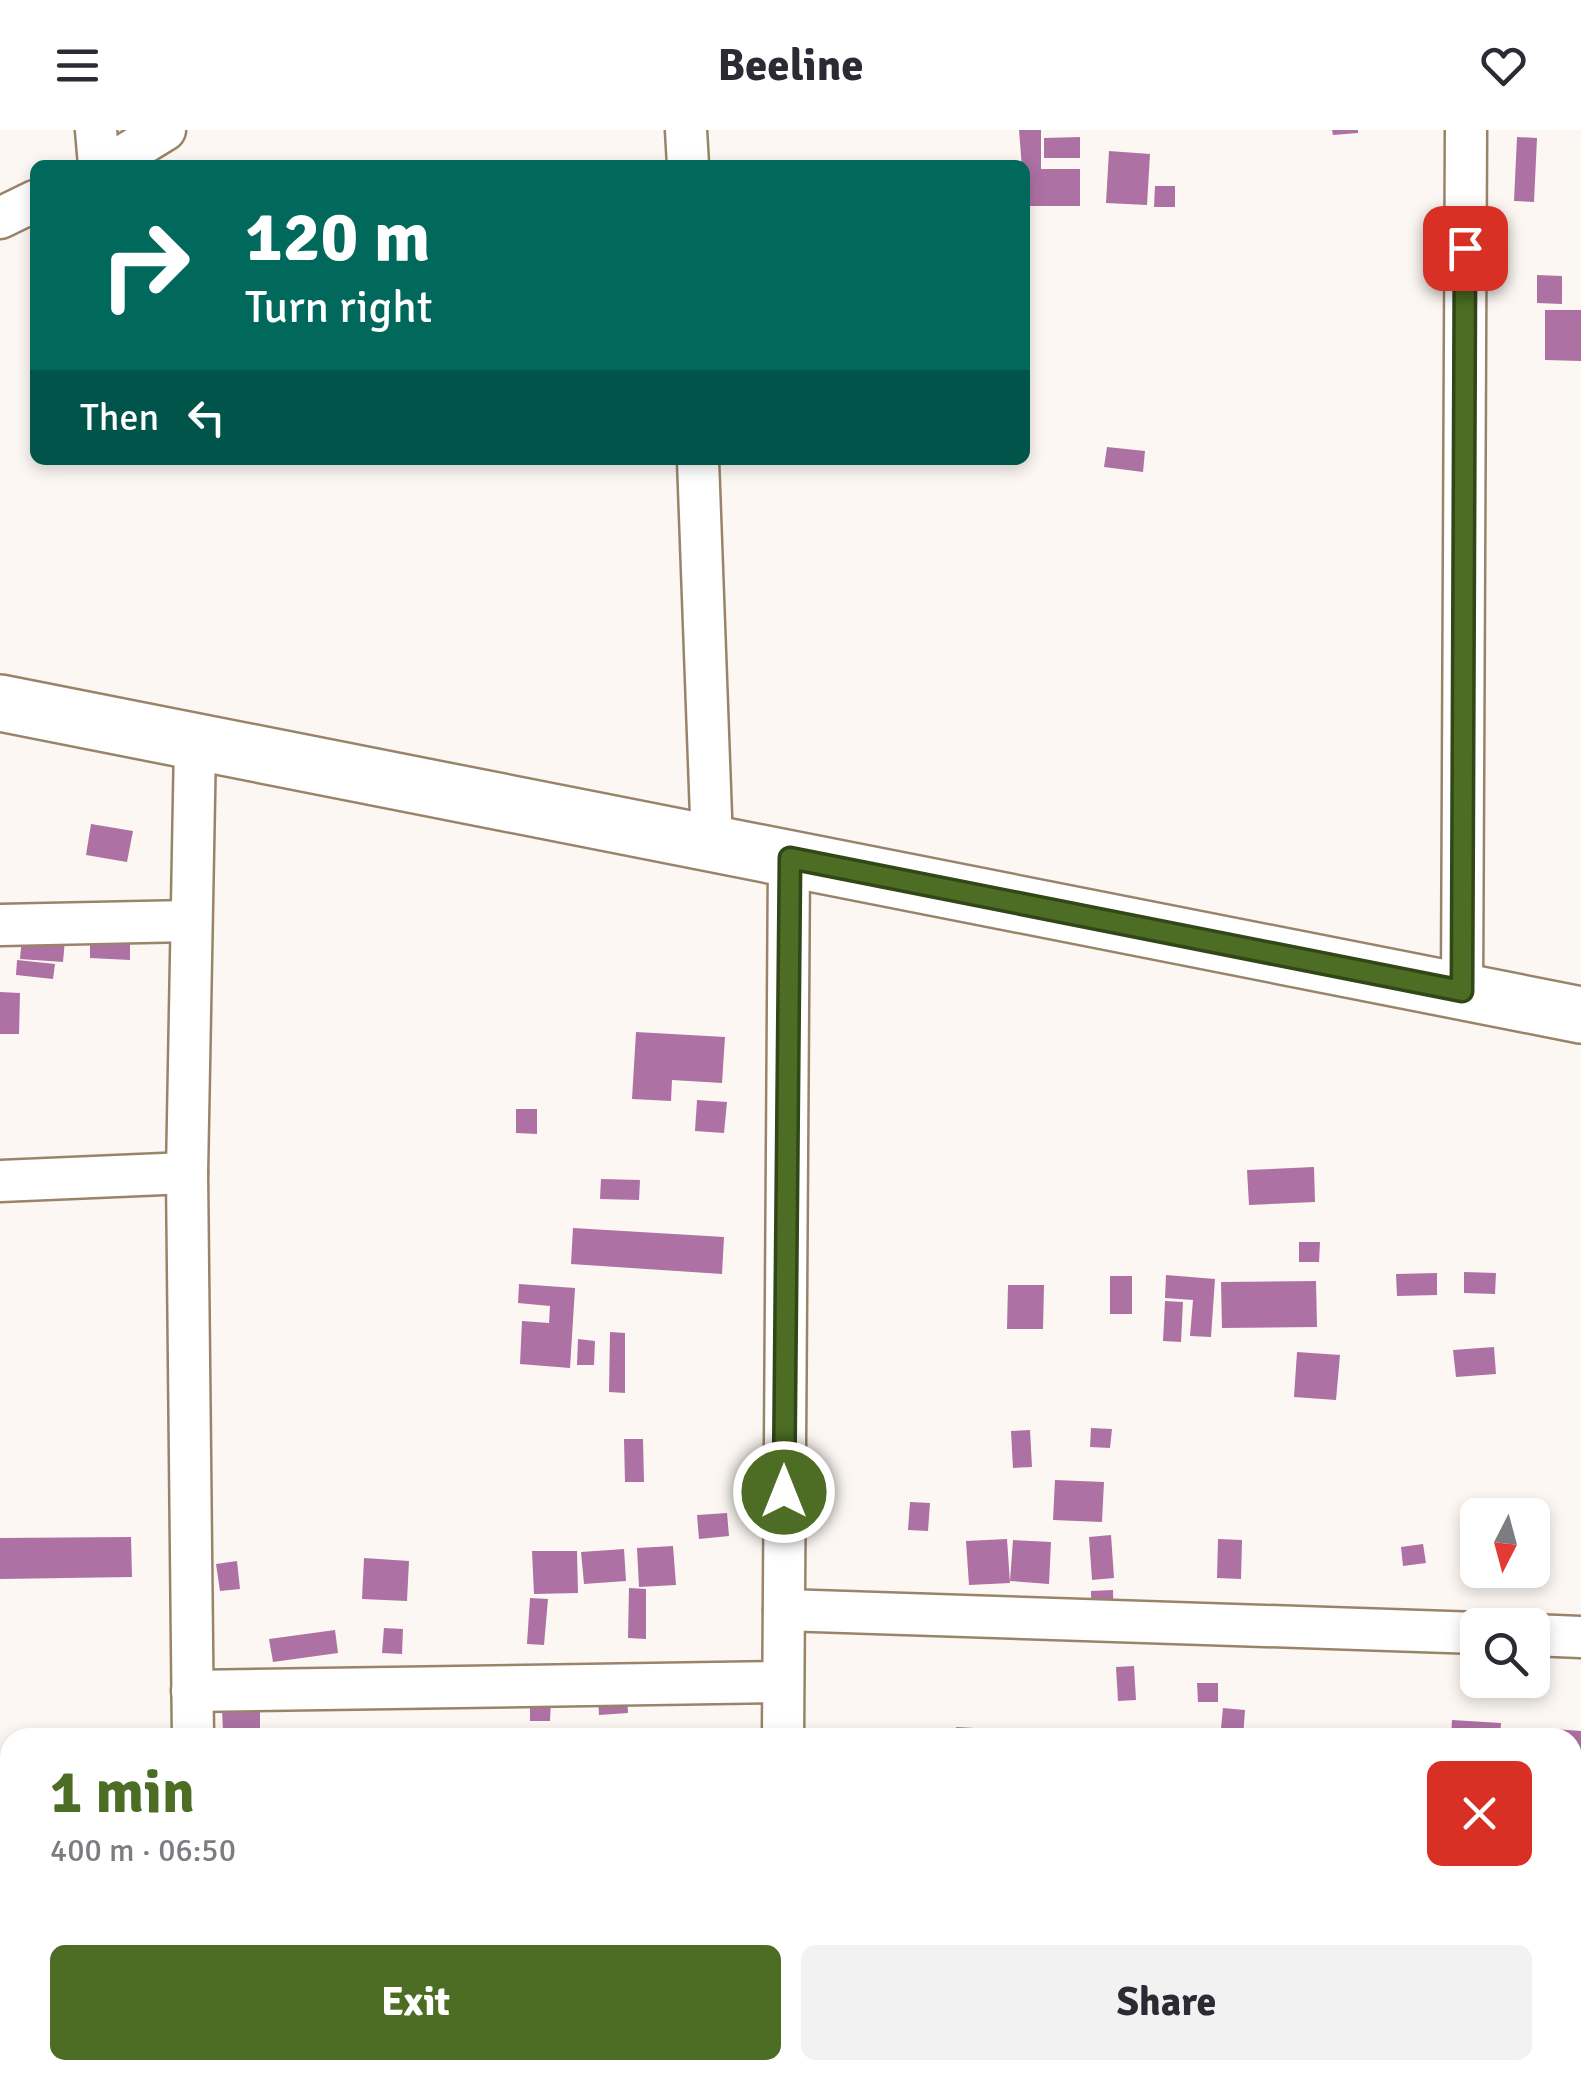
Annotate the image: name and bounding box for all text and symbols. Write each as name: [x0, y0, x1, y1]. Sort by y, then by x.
icon: menu: [50, 38, 105, 93]
text: Beeline: [717, 38, 864, 93]
icon: heart: [1476, 38, 1531, 93]
text: 120 m: [245, 194, 430, 280]
icon: right: [80, 200, 210, 330]
pin: [1423, 206, 1508, 291]
icon: arrive: [1438, 221, 1493, 276]
text: Turn right: [245, 280, 433, 335]
icon: left: [179, 390, 234, 445]
text: Then: [80, 394, 159, 441]
position arrow: [732, 1440, 836, 1544]
north arrow: [1460, 1498, 1550, 1588]
map controls: [1460, 1498, 1550, 1698]
button: search: [1460, 1608, 1550, 1698]
text: 1 min: [50, 1756, 195, 1830]
button: close: [1427, 1761, 1532, 1866]
text: 400 m · 06:50: [50, 1831, 236, 1870]
button: Exit: [50, 1945, 781, 2060]
button: Share: [801, 1945, 1532, 2060]

